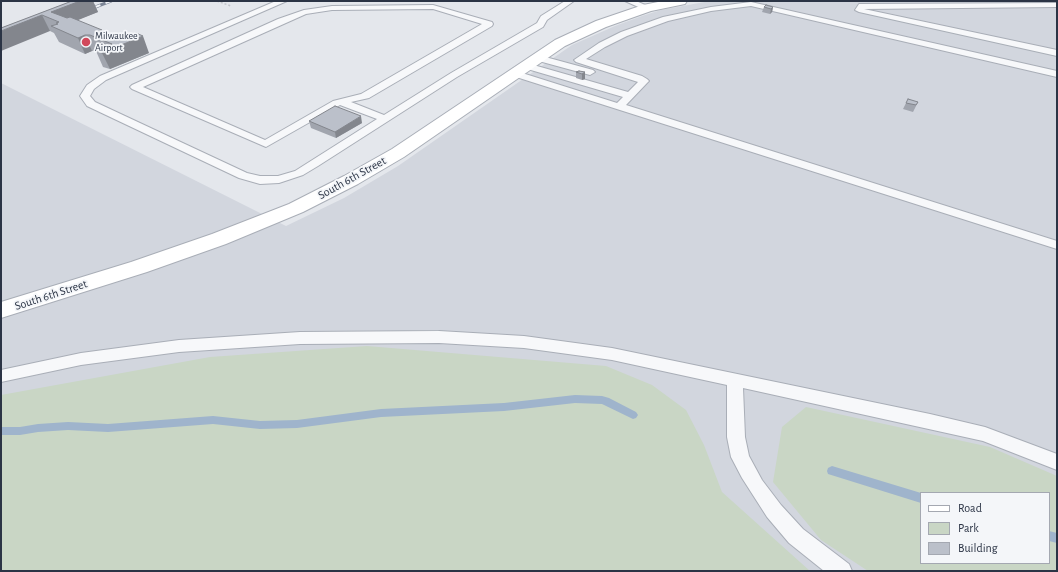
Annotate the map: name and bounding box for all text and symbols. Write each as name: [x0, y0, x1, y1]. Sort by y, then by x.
place label: Milwaukee Airport: [95, 30, 138, 54]
marker: Milwaukee Airport: [80, 36, 92, 48]
street label: South 6th Street: [316, 153, 388, 203]
street label: South 6th Street: [13, 276, 89, 314]
legend: [920, 492, 1050, 564]
text: Road: [958, 502, 982, 514]
text: Park: [958, 522, 979, 534]
text: Building: [958, 542, 998, 554]

